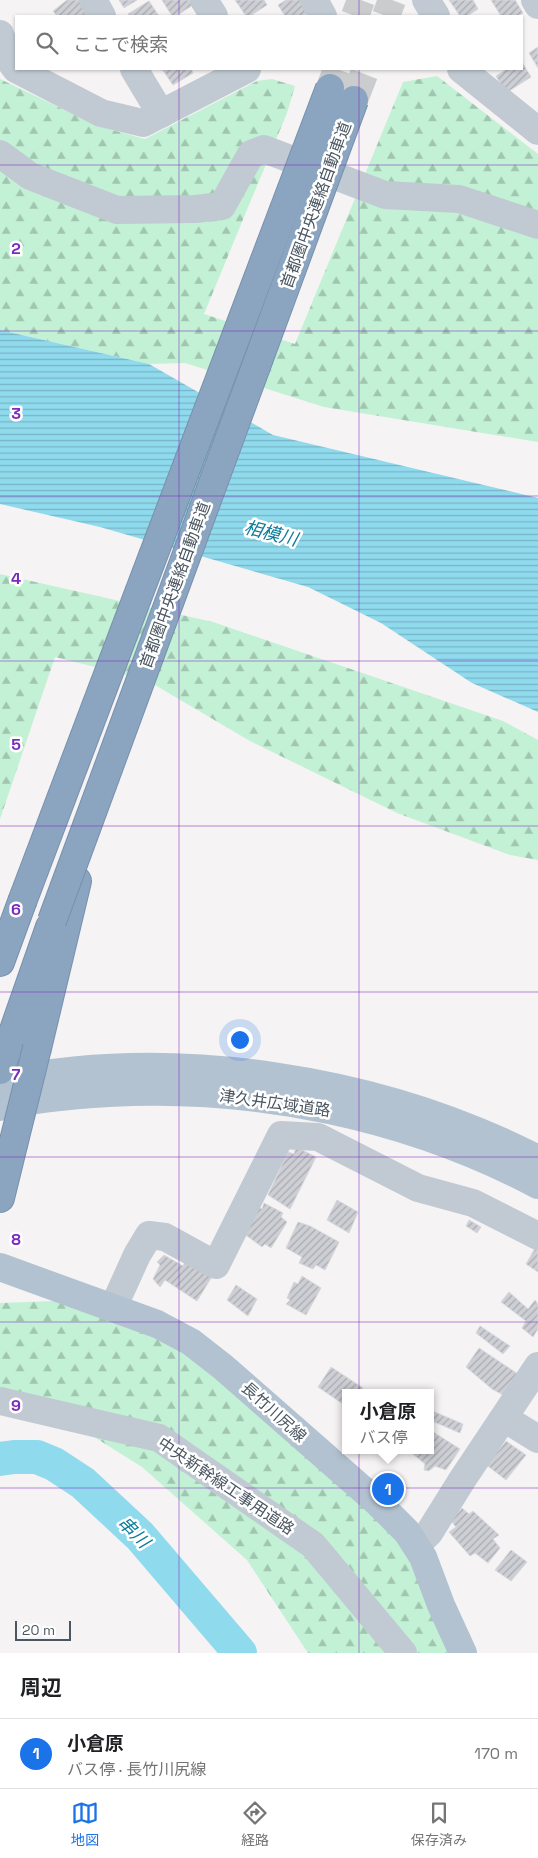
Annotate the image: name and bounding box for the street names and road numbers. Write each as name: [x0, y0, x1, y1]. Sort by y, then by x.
street label: 首都圏中央連絡自動車道: [276, 119, 356, 291]
street label: 首都圏中央連絡自動車道: [135, 499, 215, 671]
street label: 津久井広域道路: [218, 1085, 332, 1121]
street label: 長竹川尻線: [237, 1377, 311, 1447]
street label: 中央新幹線工事用道路: [154, 1433, 298, 1539]

